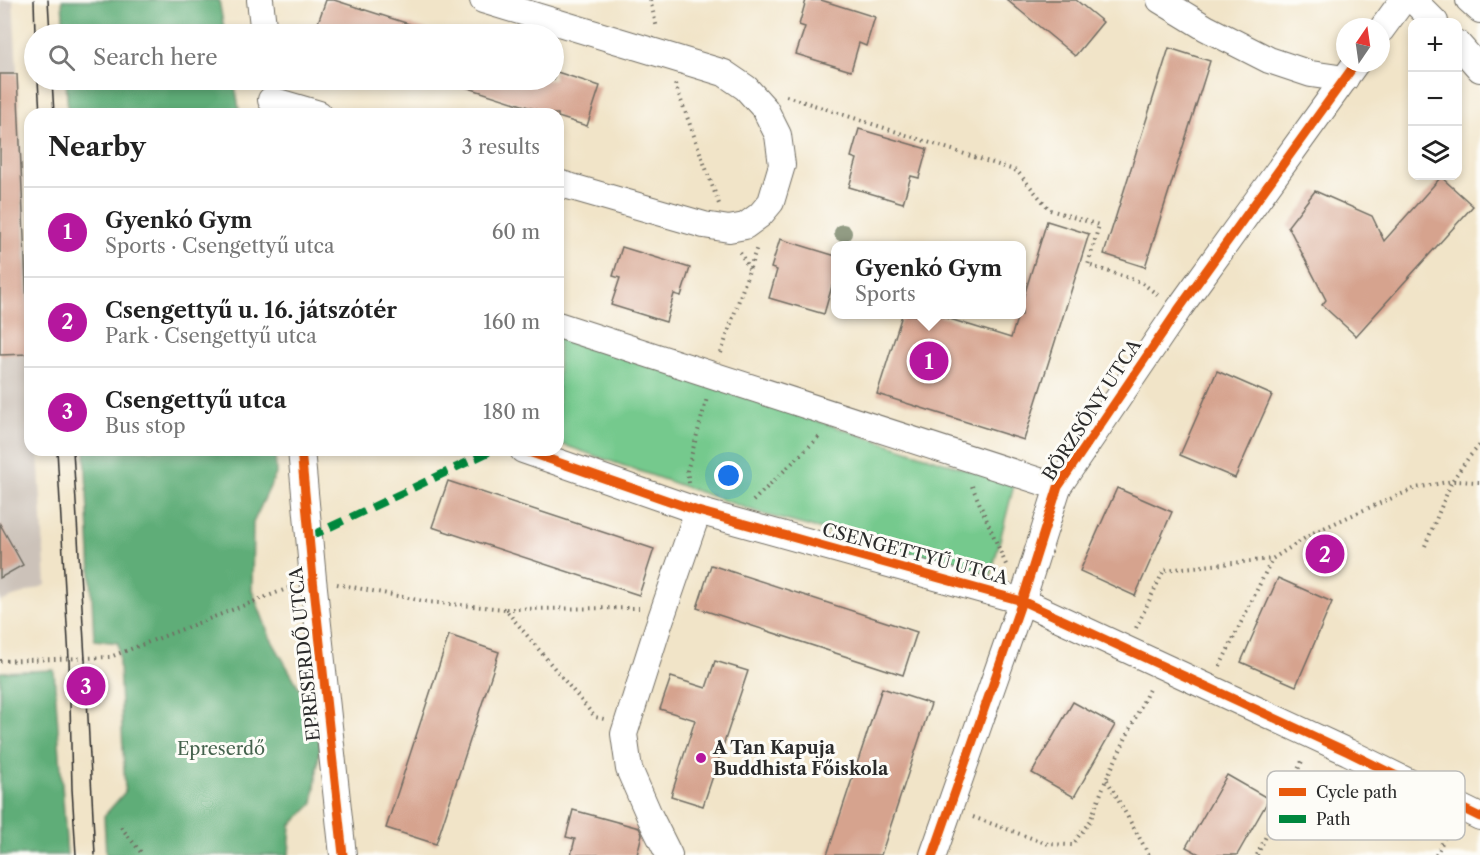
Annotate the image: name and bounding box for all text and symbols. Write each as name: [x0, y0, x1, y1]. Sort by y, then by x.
north arrow: [1336, 18, 1390, 72]
map controls: [1408, 18, 1462, 180]
button: +: [1408, 18, 1462, 72]
search box: [24, 24, 564, 90]
icon: search: [45, 41, 78, 74]
text: Search here: [93, 44, 218, 71]
button: −: [1408, 72, 1462, 126]
button: layers: [1408, 126, 1462, 180]
text: Nearby: [48, 131, 146, 163]
text: 3 results: [462, 135, 540, 159]
text: Gyenkó Gym: [105, 207, 252, 234]
text: 1: [63, 220, 72, 244]
text: 60 m: [492, 220, 540, 244]
text: Sports · Csengettyű utca: [105, 234, 335, 258]
popup: [831, 241, 1026, 319]
text: Gyenkó Gym: [855, 255, 1002, 282]
text: Sports: [855, 282, 916, 306]
text: Csengettyű u. 16. játszótér: [105, 297, 397, 324]
text: 2: [62, 310, 73, 334]
text: 160 m: [483, 310, 540, 334]
text: Park · Csengettyű utca: [105, 324, 317, 348]
street label: BÖRZSÖNY UTCA: [1037, 334, 1146, 485]
pin: 1: [910, 338, 948, 384]
text: Csengettyű utca: [105, 387, 286, 414]
text: 3: [62, 400, 73, 424]
text: 180 m: [483, 400, 540, 424]
text: Bus stop: [105, 414, 186, 438]
your location: [714, 461, 743, 490]
street label: CSENGETTYŰ UTCA: [820, 518, 1011, 590]
pin: 2: [1306, 532, 1344, 576]
street label: EPRESERDŐ UTCA: [284, 565, 325, 742]
pin: 3: [66, 664, 106, 708]
place label: A Tan Kapuja Buddhista Főiskola: [712, 737, 889, 780]
park label: Epreserdő: [177, 738, 265, 760]
marker: A Tan Kapuja Buddhista Főiskola: [694, 751, 708, 765]
legend: [1267, 771, 1465, 840]
text: Cycle path: [1316, 782, 1397, 802]
text: Path: [1316, 809, 1350, 829]

